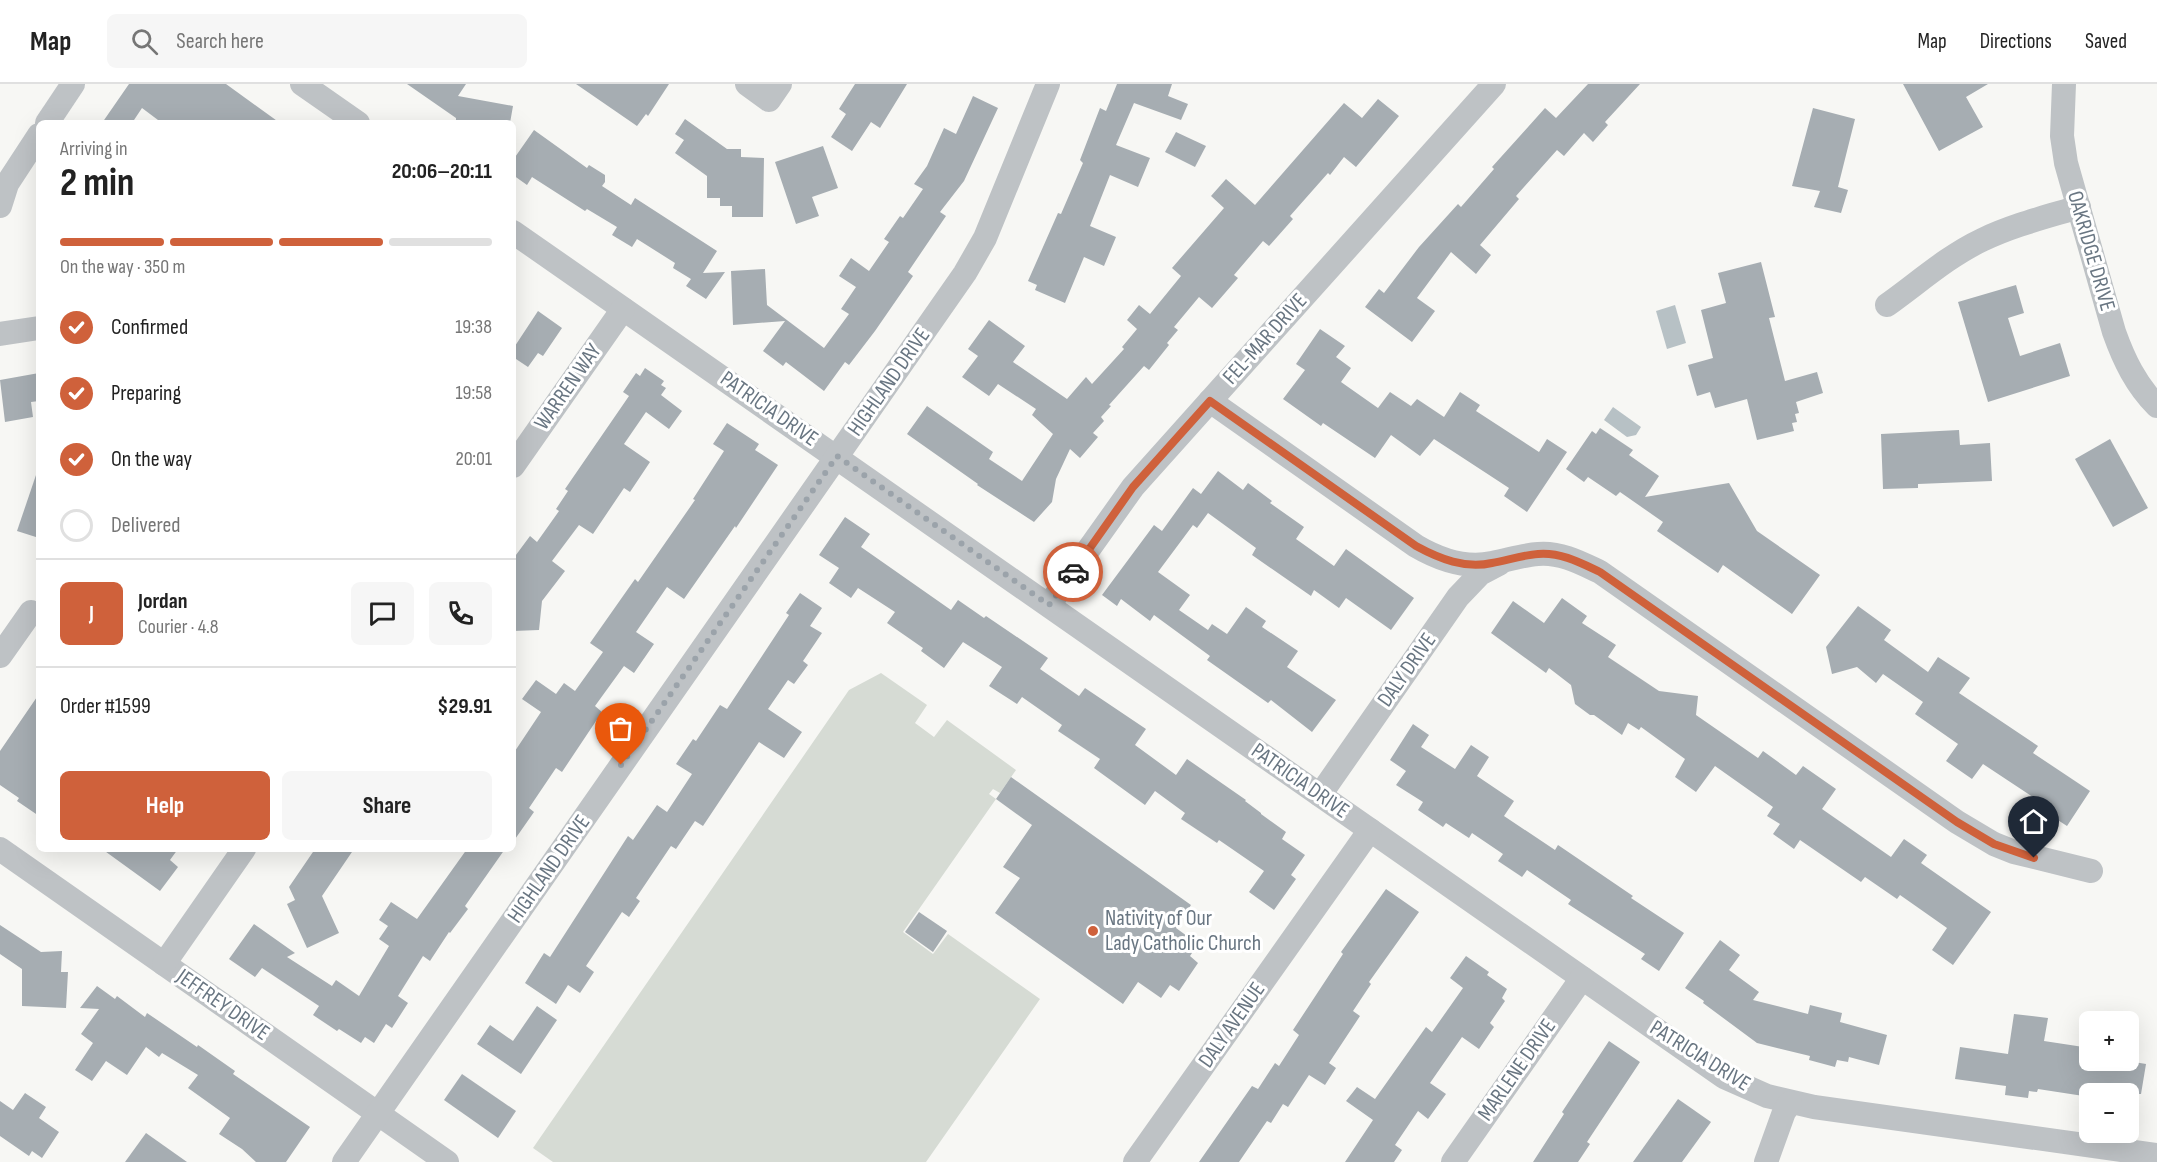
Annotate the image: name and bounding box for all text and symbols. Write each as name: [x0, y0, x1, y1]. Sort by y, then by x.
search box: [107, 14, 527, 68]
text: Map: [30, 25, 71, 58]
icon: search: [128, 25, 161, 58]
text: Search here: [176, 28, 264, 55]
text: Map: [1917, 29, 1947, 54]
text: Directions: [1980, 29, 2052, 54]
text: Saved: [2085, 29, 2127, 54]
text: Arriving in: [60, 137, 128, 161]
text: 20:06–20:11: [392, 158, 492, 185]
text: 2 min: [60, 160, 134, 207]
street label: OAKRIDGE DRIVE: [2061, 188, 2121, 314]
text: On the way · 350 m: [60, 255, 185, 279]
street label: FEL-MAR DRIVE: [1217, 288, 1313, 390]
icon: check: [60, 311, 93, 344]
text: Confirmed: [111, 314, 188, 341]
text: 19:38: [455, 315, 492, 339]
street label: HIGHLAND DRIVE: [842, 323, 936, 441]
street label: WARREN WAY: [529, 339, 607, 435]
street label: PATRICIA DRIVE: [715, 365, 823, 453]
icon: check: [60, 377, 93, 410]
text: Preparing: [111, 380, 181, 407]
text: 19:58: [456, 381, 492, 405]
icon: check: [60, 443, 93, 476]
text: On the way: [111, 446, 192, 473]
text: 20:01: [455, 447, 492, 471]
text: Delivered: [111, 512, 180, 539]
courier: [1043, 542, 1103, 602]
icon: car: [1057, 556, 1090, 589]
button: chat: [351, 582, 414, 645]
button: phone: [429, 582, 492, 645]
text: Jordan: [138, 588, 187, 615]
text: J: [89, 600, 94, 627]
text: Courier · 4.8: [138, 615, 219, 639]
street label: DALY DRIVE: [1372, 628, 1442, 712]
text: Order #1599: [60, 693, 151, 720]
text: $29.91: [437, 693, 492, 720]
pin: [595, 703, 646, 765]
icon: bag: [604, 712, 637, 745]
street label: PATRICIA DRIVE: [1246, 737, 1354, 825]
button: Help: [60, 771, 270, 840]
button: Share: [282, 771, 492, 840]
pin: [2008, 796, 2059, 858]
icon: home: [2017, 805, 2050, 838]
street label: HIGHLAND DRIVE: [502, 810, 596, 928]
place label: Nativity of Our Lady Catholic Church: [1105, 905, 1261, 957]
marker: Nativity of Our Lady Catholic Church: [1086, 924, 1100, 938]
street label: JEFFREY DRIVE: [171, 963, 275, 1047]
street label: DALY AVENUE: [1193, 977, 1271, 1073]
map controls: [2079, 1011, 2139, 1143]
button: +: [2079, 1011, 2139, 1071]
street label: MARLENE DRIVE: [1472, 1014, 1562, 1126]
street label: PATRICIA DRIVE: [1645, 1015, 1755, 1097]
button: −: [2079, 1083, 2139, 1143]

